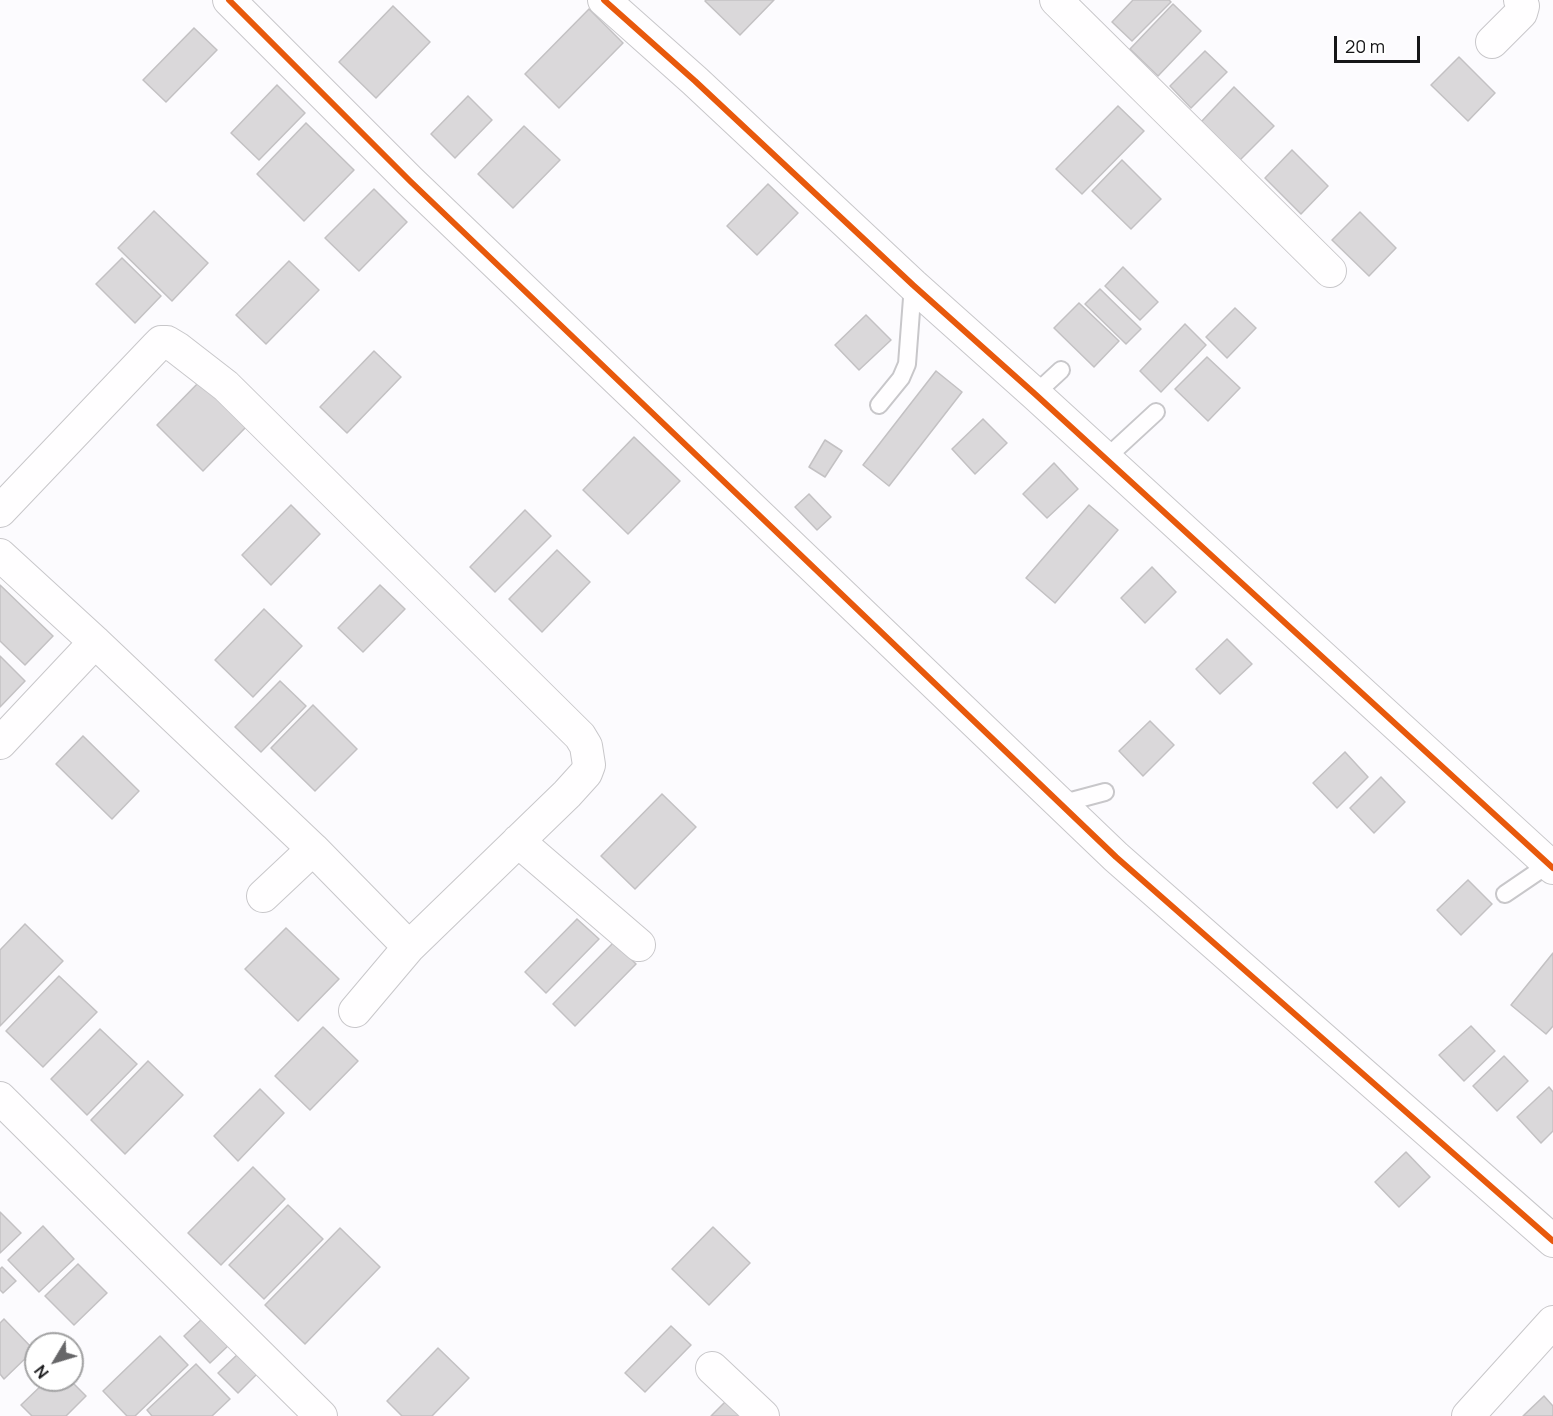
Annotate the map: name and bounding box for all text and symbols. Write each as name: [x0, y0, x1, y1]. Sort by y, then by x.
scale bar: [1337, 24, 1422, 62]
text: 20 m: [1345, 34, 1385, 58]
north arrow: [24, 1332, 84, 1392]
text: N: [29, 1361, 54, 1383]

